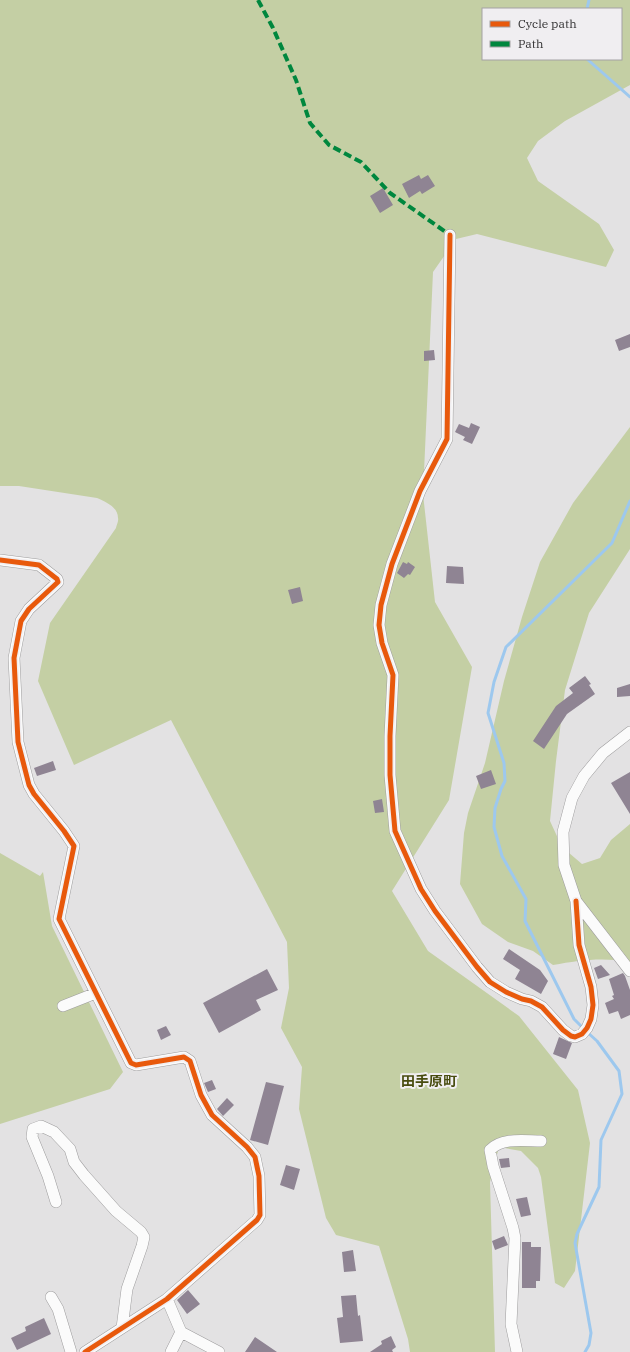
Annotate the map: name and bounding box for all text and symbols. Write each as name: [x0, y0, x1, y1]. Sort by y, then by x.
legend: [482, 8, 622, 60]
text: Cycle path: [518, 16, 577, 31]
text: Path: [518, 36, 544, 51]
district label: 田手原町: [401, 1072, 457, 1090]

